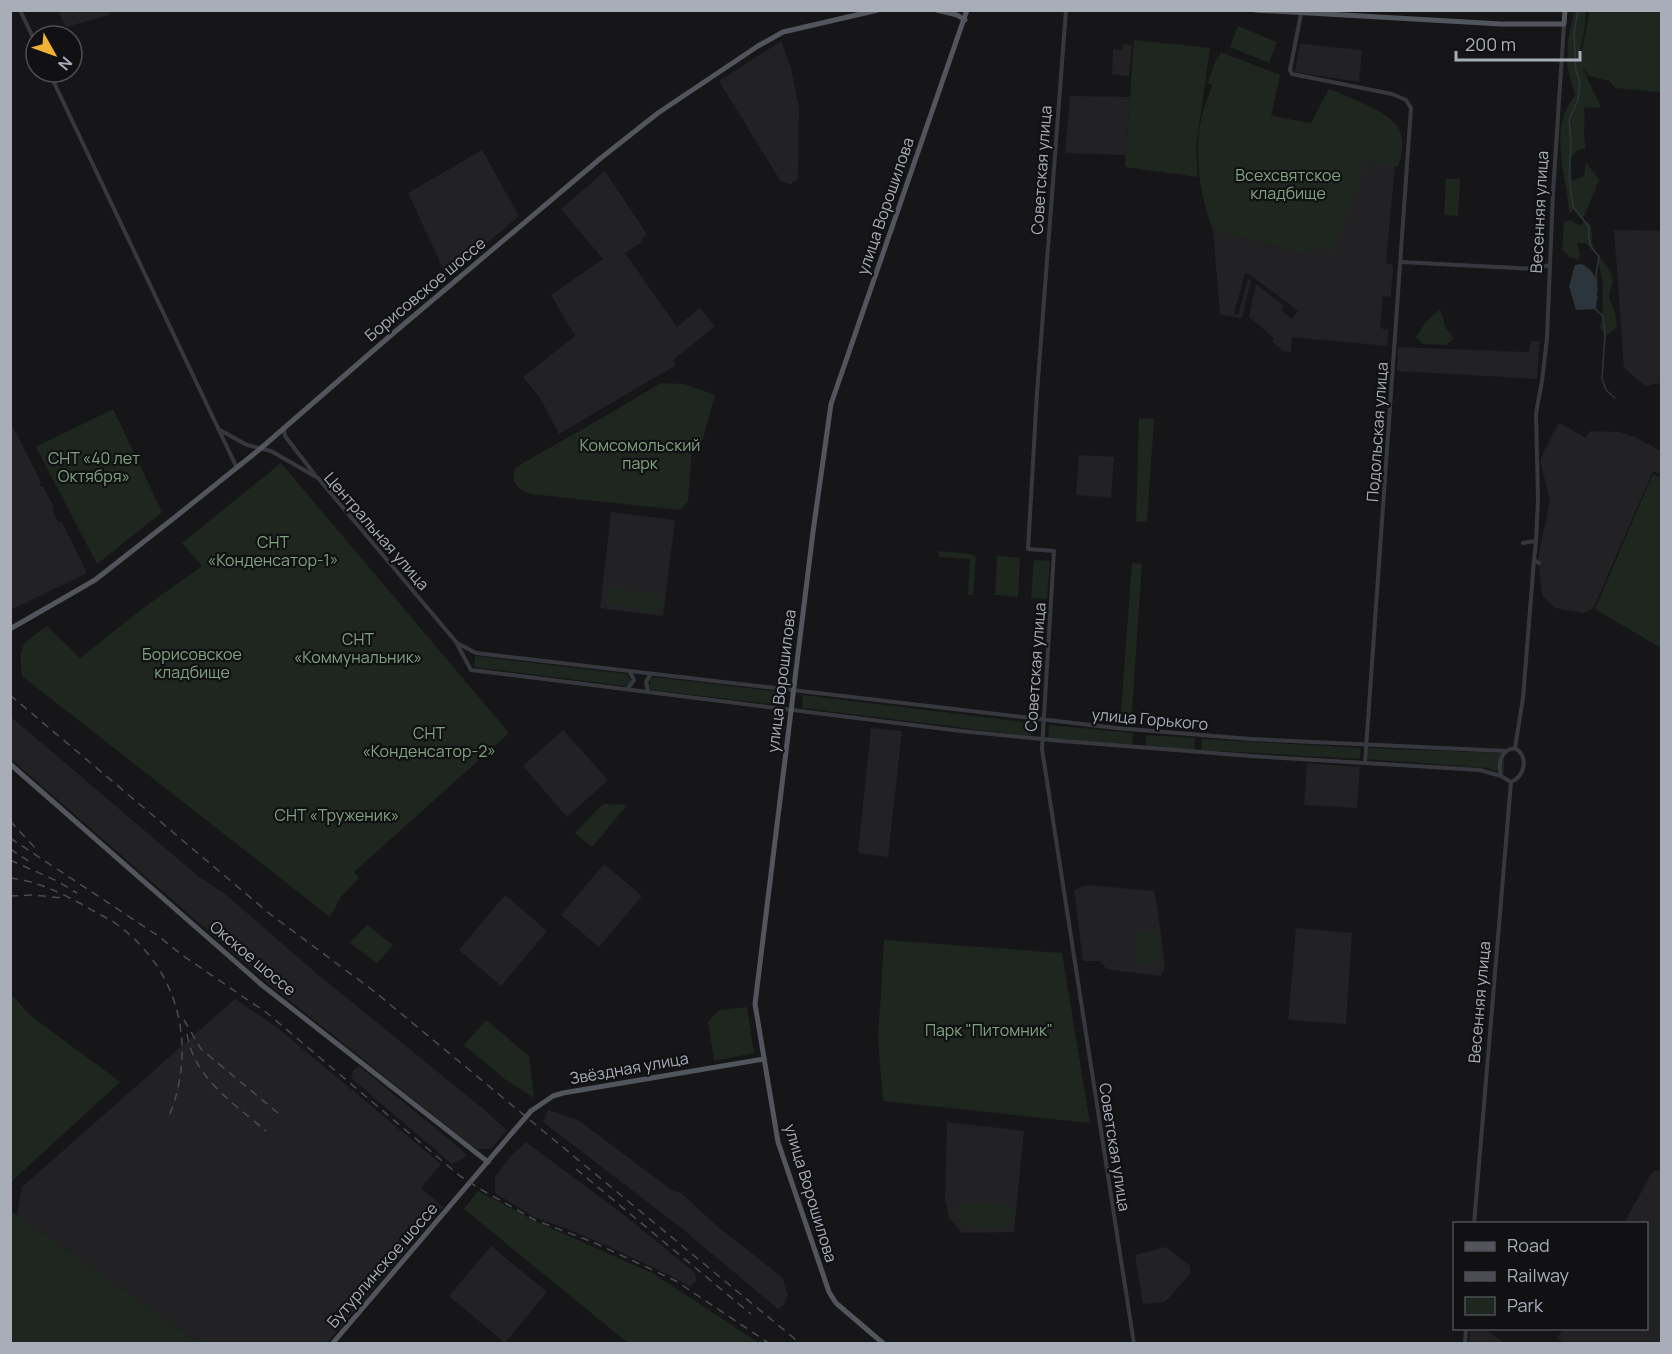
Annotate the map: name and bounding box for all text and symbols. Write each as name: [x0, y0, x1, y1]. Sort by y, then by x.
north arrow: [24, 24, 84, 84]
scale bar: [1456, 24, 1580, 62]
text: 200 m: [1465, 32, 1516, 56]
text: N: [53, 52, 78, 75]
street label: Советская улица: [1026, 105, 1056, 235]
street label: улица Ворошилова: [851, 134, 919, 278]
street label: Весенняя улица: [1525, 150, 1553, 274]
park label: Всехсвятское кладбище: [1235, 164, 1341, 204]
street label: Борисовское шоссе: [360, 232, 490, 346]
street label: Подольская улица: [1361, 361, 1393, 503]
park label: Комсомольский парк: [580, 434, 700, 474]
park label: СНТ «40 лет Октября»: [48, 447, 140, 487]
street label: Центральная улица: [320, 467, 434, 595]
park label: СНТ «Конденсатор-1»: [208, 531, 338, 571]
street label: Советская улица: [1020, 602, 1050, 732]
street label: улица Ворошилова: [761, 608, 801, 754]
park label: СНТ «Коммунальник»: [294, 628, 422, 668]
park label: Борисовское кладбище: [142, 643, 242, 683]
street label: улица Горького: [1091, 703, 1209, 735]
park label: СНТ «Конденсатор-2»: [362, 722, 496, 762]
park label: СНТ «Труженик»: [275, 804, 399, 826]
street label: Окское шоссе: [205, 915, 301, 1001]
street label: Весенняя улица: [1463, 940, 1495, 1064]
park label: Парк "Питомник": [925, 1019, 1053, 1041]
street label: Звёздная улица: [568, 1047, 690, 1089]
street label: Советская улица: [1094, 1081, 1136, 1213]
street label: улица Ворошилова: [779, 1121, 843, 1265]
street label: Бутурлинское шоссе: [322, 1198, 442, 1332]
legend: [1453, 1222, 1648, 1330]
text: Road: [1507, 1233, 1550, 1257]
text: Railway: [1507, 1263, 1569, 1287]
text: Park: [1507, 1293, 1544, 1317]

